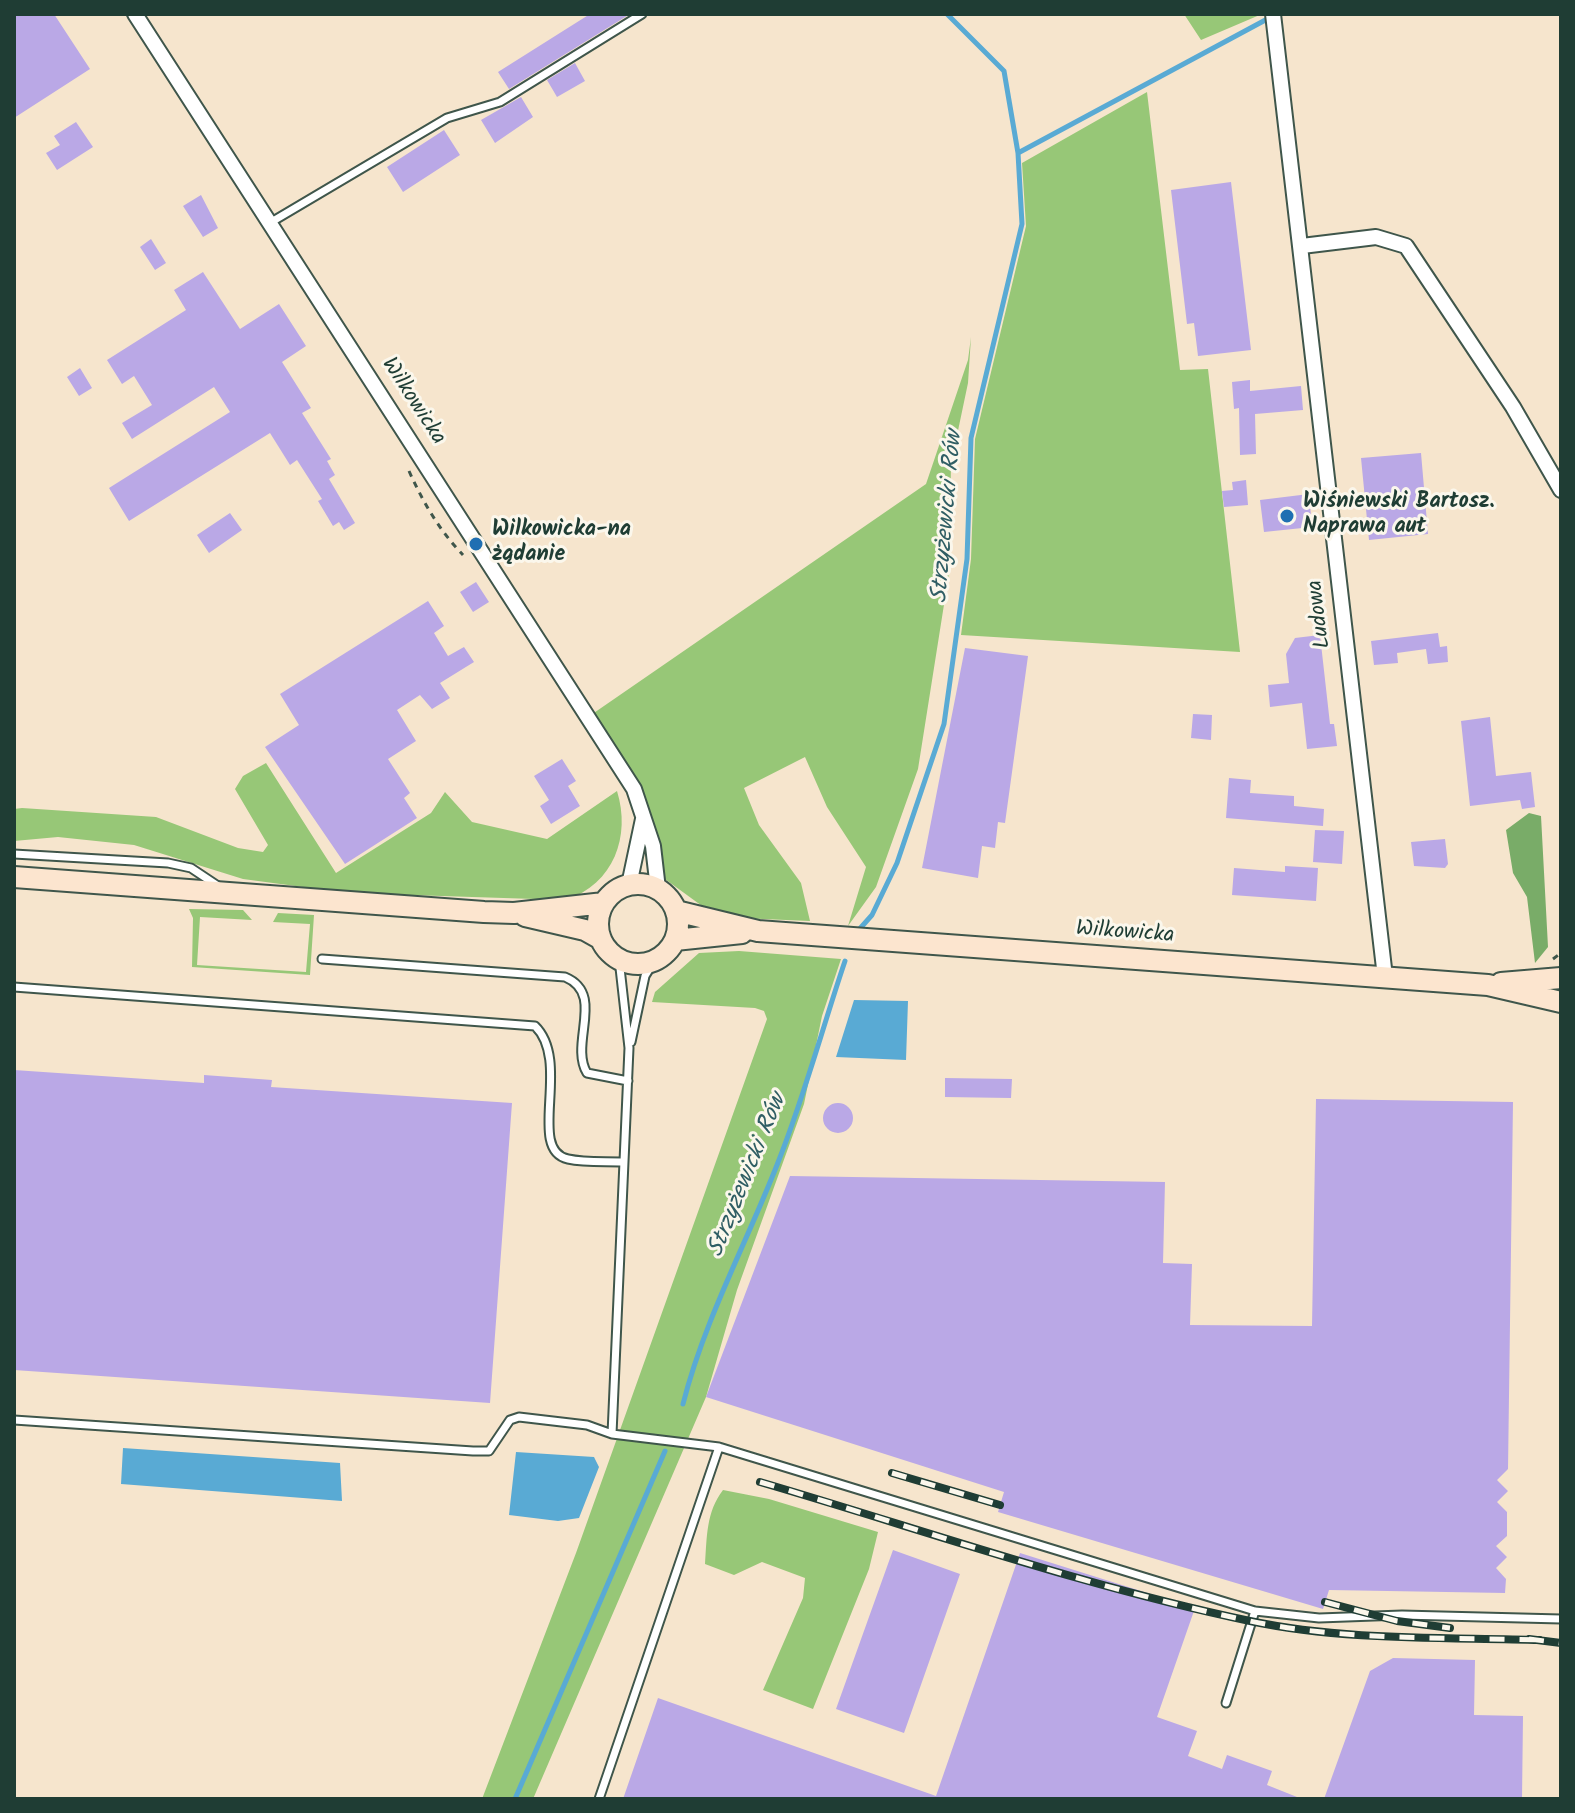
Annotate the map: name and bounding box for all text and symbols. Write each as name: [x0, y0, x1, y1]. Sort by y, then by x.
street label: Wilkowicka: [374, 353, 450, 451]
water label: Strzyżewicki Rów: [927, 430, 971, 604]
place label: Wiśniewski Bartosz. Naprawa aut: [1303, 490, 1495, 542]
marker: Wiśniewski Bartosz. Naprawa aut: [1278, 507, 1296, 525]
place label: Wilkowicka-na żądanie: [492, 518, 631, 570]
marker: Wilkowicka-na żądanie: [467, 535, 485, 553]
street label: Ludowa: [1304, 578, 1338, 650]
street label: Wilkowicka: [1075, 917, 1175, 951]
water label: Strzyżewicki Rów: [703, 1090, 795, 1262]

